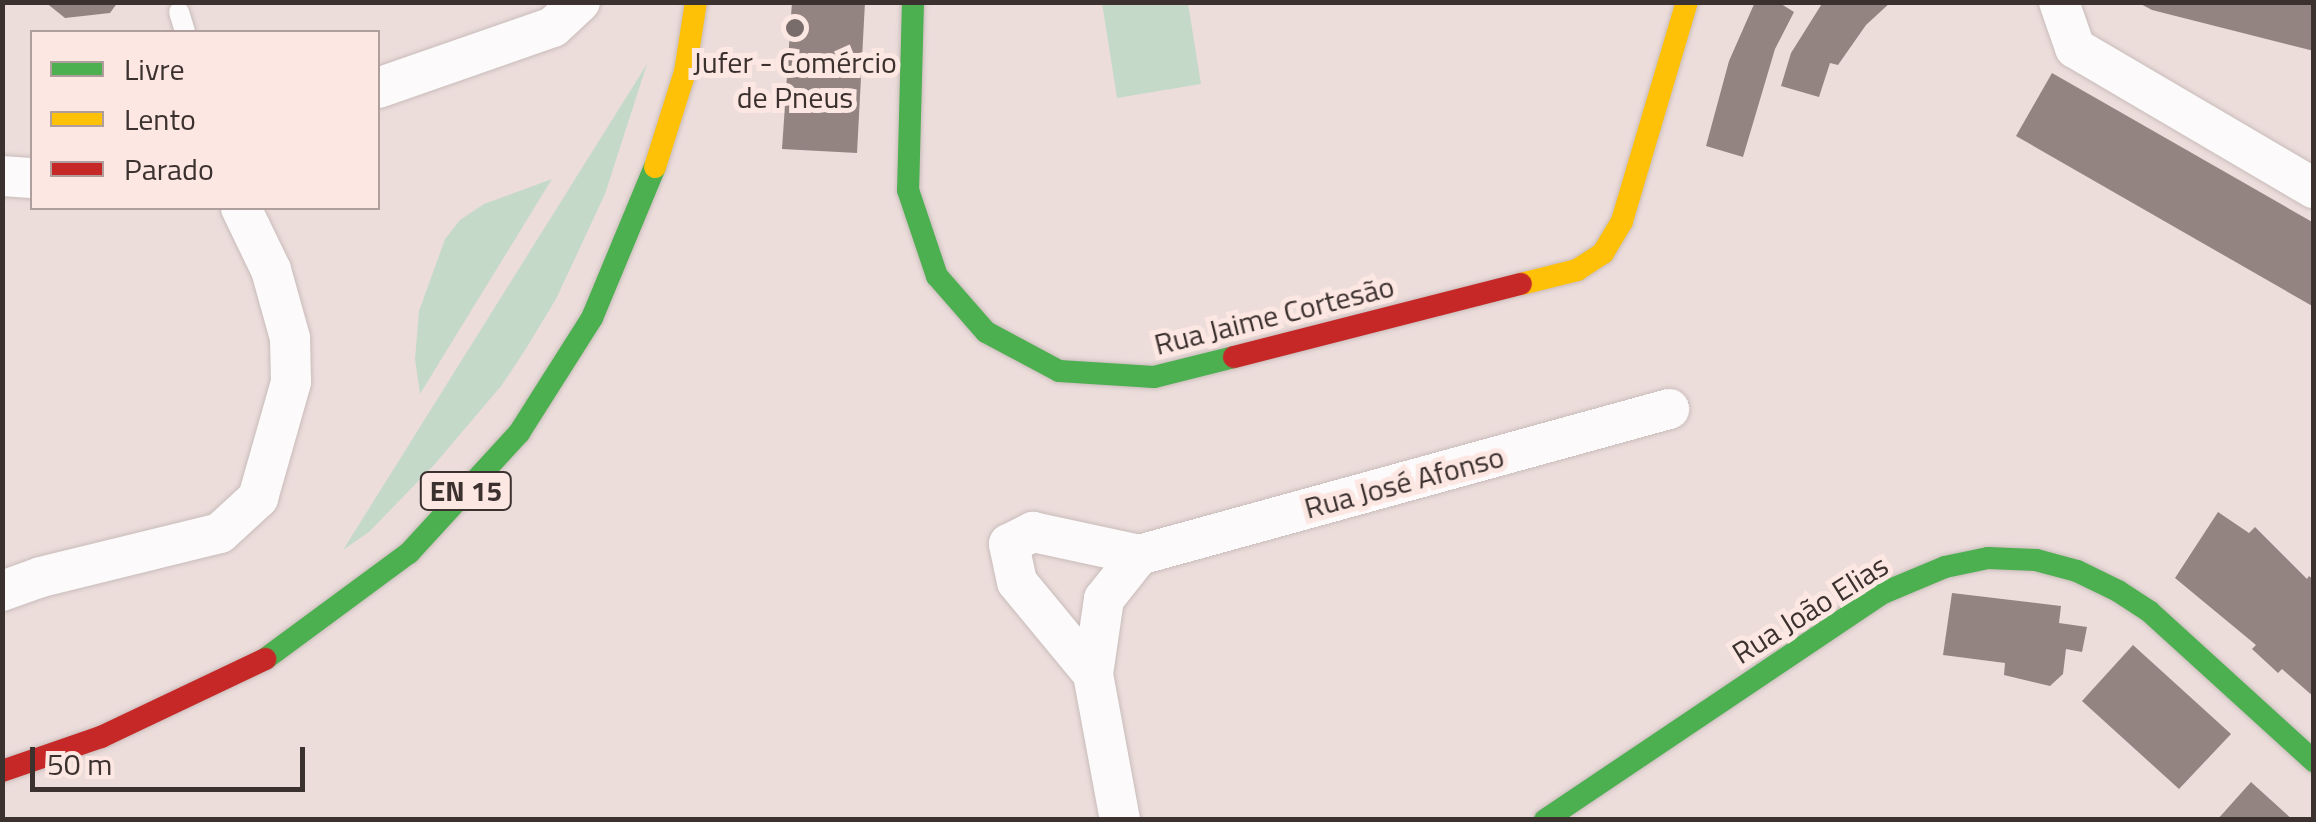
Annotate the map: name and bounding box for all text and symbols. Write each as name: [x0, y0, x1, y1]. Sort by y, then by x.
marker: Jufer - Comércio de Pneus: [784, 17, 806, 39]
legend: [30, 30, 380, 210]
place label: Jufer - Comércio de Pneus: [693, 44, 897, 114]
text: Livre: [124, 46, 185, 92]
text: Lento: [124, 96, 196, 142]
text: Parado: [124, 146, 214, 192]
street label: Rua Jaime Cortesão: [1150, 268, 1398, 362]
street label: Rua José Afonso: [1300, 438, 1508, 526]
road number: EN 15: [418, 468, 514, 514]
street label: Rua João Elias: [1725, 547, 1895, 671]
scale bar: [35, 727, 310, 789]
text: 50 m: [47, 741, 112, 787]

